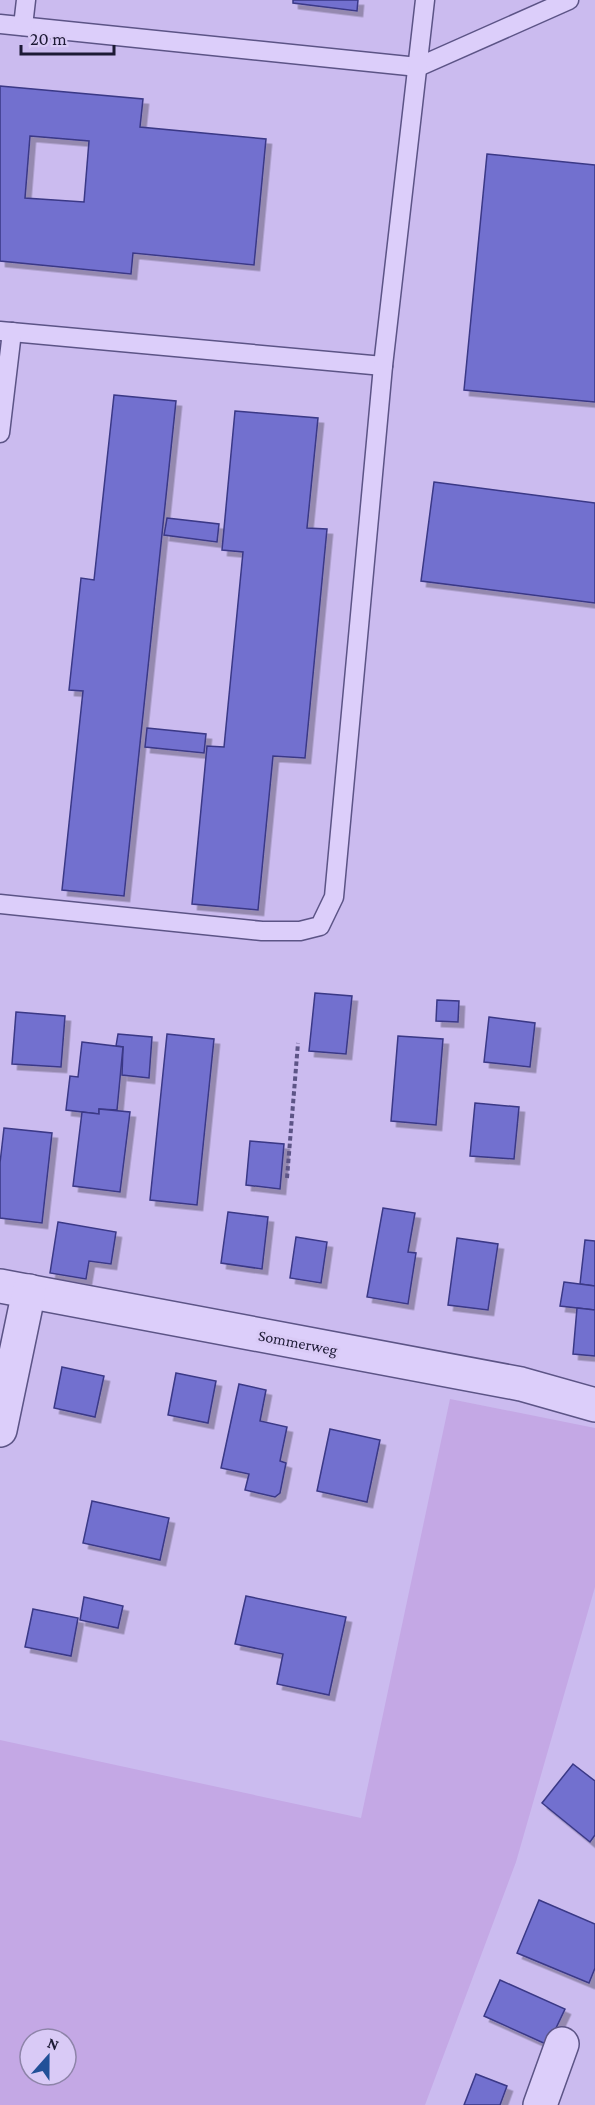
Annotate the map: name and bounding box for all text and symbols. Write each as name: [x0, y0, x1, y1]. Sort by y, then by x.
scale bar: [21, 18, 114, 56]
text: 20 m: [30, 29, 67, 49]
street label: Sommerweg: [257, 1326, 339, 1360]
north arrow: [18, 2027, 78, 2087]
text: N: [45, 2034, 61, 2053]

